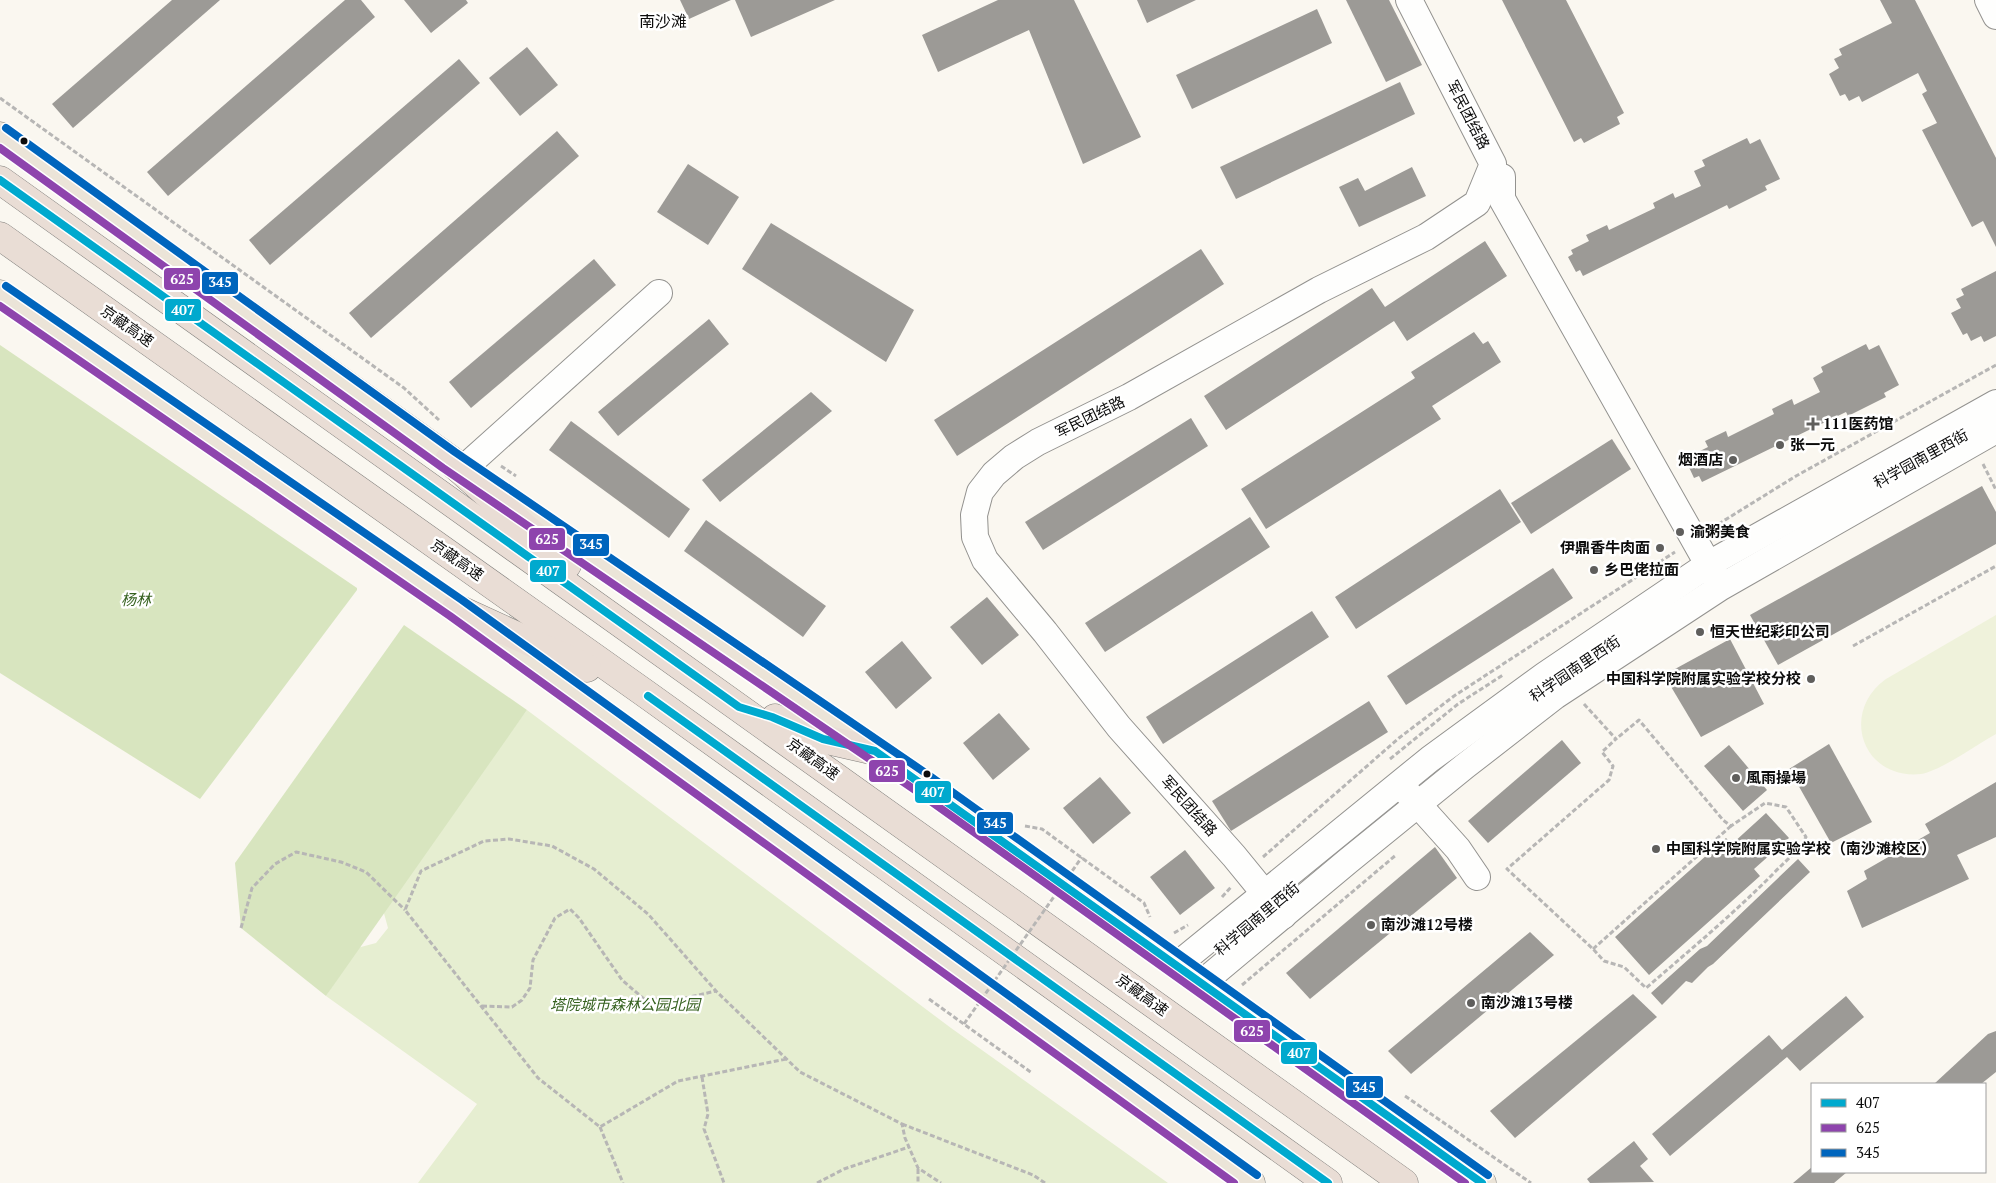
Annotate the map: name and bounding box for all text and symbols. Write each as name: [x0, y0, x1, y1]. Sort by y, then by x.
district label: 南沙滩: [639, 10, 687, 32]
street label: 军民团结路: [1443, 77, 1495, 153]
unlabelled marker: [19, 136, 29, 146]
line badge: 625: [163, 267, 201, 291]
text: 625: [170, 269, 194, 288]
line badge: 345: [201, 271, 239, 295]
text: 345: [208, 272, 232, 291]
line badge: 407: [164, 298, 202, 322]
street label: 京藏高速: [97, 300, 158, 351]
text: 407: [171, 300, 195, 319]
street label: 军民团结路: [1051, 391, 1128, 442]
place label: 111医药馆: [1823, 413, 1893, 433]
marker: 111医药馆: [1807, 418, 1819, 430]
street label: 科学园南里西街: [1870, 424, 1971, 492]
place label: 张一元: [1790, 434, 1835, 454]
marker: 张一元: [1774, 439, 1786, 451]
place label: 烟酒店: [1678, 449, 1723, 469]
marker: 烟酒店: [1727, 454, 1739, 466]
place label: 渝粥美食: [1690, 521, 1750, 541]
marker: 渝粥美食: [1674, 526, 1686, 538]
line badge: 625: [528, 527, 566, 551]
text: 625: [535, 529, 559, 548]
line badge: 345: [572, 533, 610, 557]
street label: 京藏高速: [427, 534, 488, 585]
text: 345: [579, 534, 603, 553]
place label: 伊鼎香牛肉面: [1560, 537, 1650, 557]
marker: 伊鼎香牛肉面: [1654, 542, 1666, 554]
line badge: 407: [529, 559, 567, 583]
place label: 乡巴佬拉面: [1604, 559, 1679, 579]
text: 407: [536, 561, 560, 580]
marker: 乡巴佬拉面: [1588, 564, 1600, 576]
park label: 杨林: [121, 589, 153, 609]
place label: 恒天世纪彩印公司: [1710, 621, 1830, 641]
marker: 恒天世纪彩印公司: [1694, 626, 1706, 638]
street label: 科学园南里西街: [1525, 631, 1624, 706]
place label: 中国科学院附属实验学校分校: [1606, 668, 1801, 688]
marker: 中国科学院附属实验学校分校: [1805, 673, 1817, 685]
street label: 京藏高速: [783, 732, 844, 784]
line badge: 625: [868, 759, 906, 783]
text: 625: [875, 761, 899, 780]
place label: 風雨操場: [1746, 767, 1806, 787]
unlabelled marker: [922, 769, 932, 779]
street label: 军民团结路: [1157, 771, 1222, 840]
marker: 風雨操場: [1730, 772, 1742, 784]
line badge: 407: [914, 780, 952, 804]
text: 407: [921, 782, 945, 801]
line badge: 345: [976, 811, 1014, 835]
text: 345: [983, 813, 1007, 832]
place label: 中国科学院附属实验学校（南沙滩校区）: [1666, 838, 1936, 858]
marker: 中国科学院附属实验学校（南沙滩校区）: [1650, 843, 1662, 855]
street label: 科学园南里西街: [1210, 877, 1303, 960]
place label: 南沙滩12号楼: [1381, 914, 1473, 934]
marker: 南沙滩12号楼: [1365, 919, 1377, 931]
street label: 京藏高速: [1112, 968, 1173, 1020]
place label: 南沙滩13号楼: [1481, 992, 1573, 1012]
park label: 塔院城市森林公园北园: [550, 994, 702, 1014]
marker: 南沙滩13号楼: [1465, 997, 1477, 1009]
line badge: 625: [1233, 1019, 1271, 1043]
text: 625: [1240, 1021, 1264, 1040]
line badge: 407: [1280, 1041, 1318, 1065]
text: 407: [1287, 1043, 1311, 1062]
line badge: 345: [1345, 1075, 1384, 1099]
text: 345: [1352, 1077, 1376, 1096]
legend: [1811, 1083, 1986, 1173]
text: 407: [1856, 1092, 1880, 1112]
text: 625: [1856, 1117, 1880, 1137]
text: 345: [1856, 1142, 1880, 1162]

